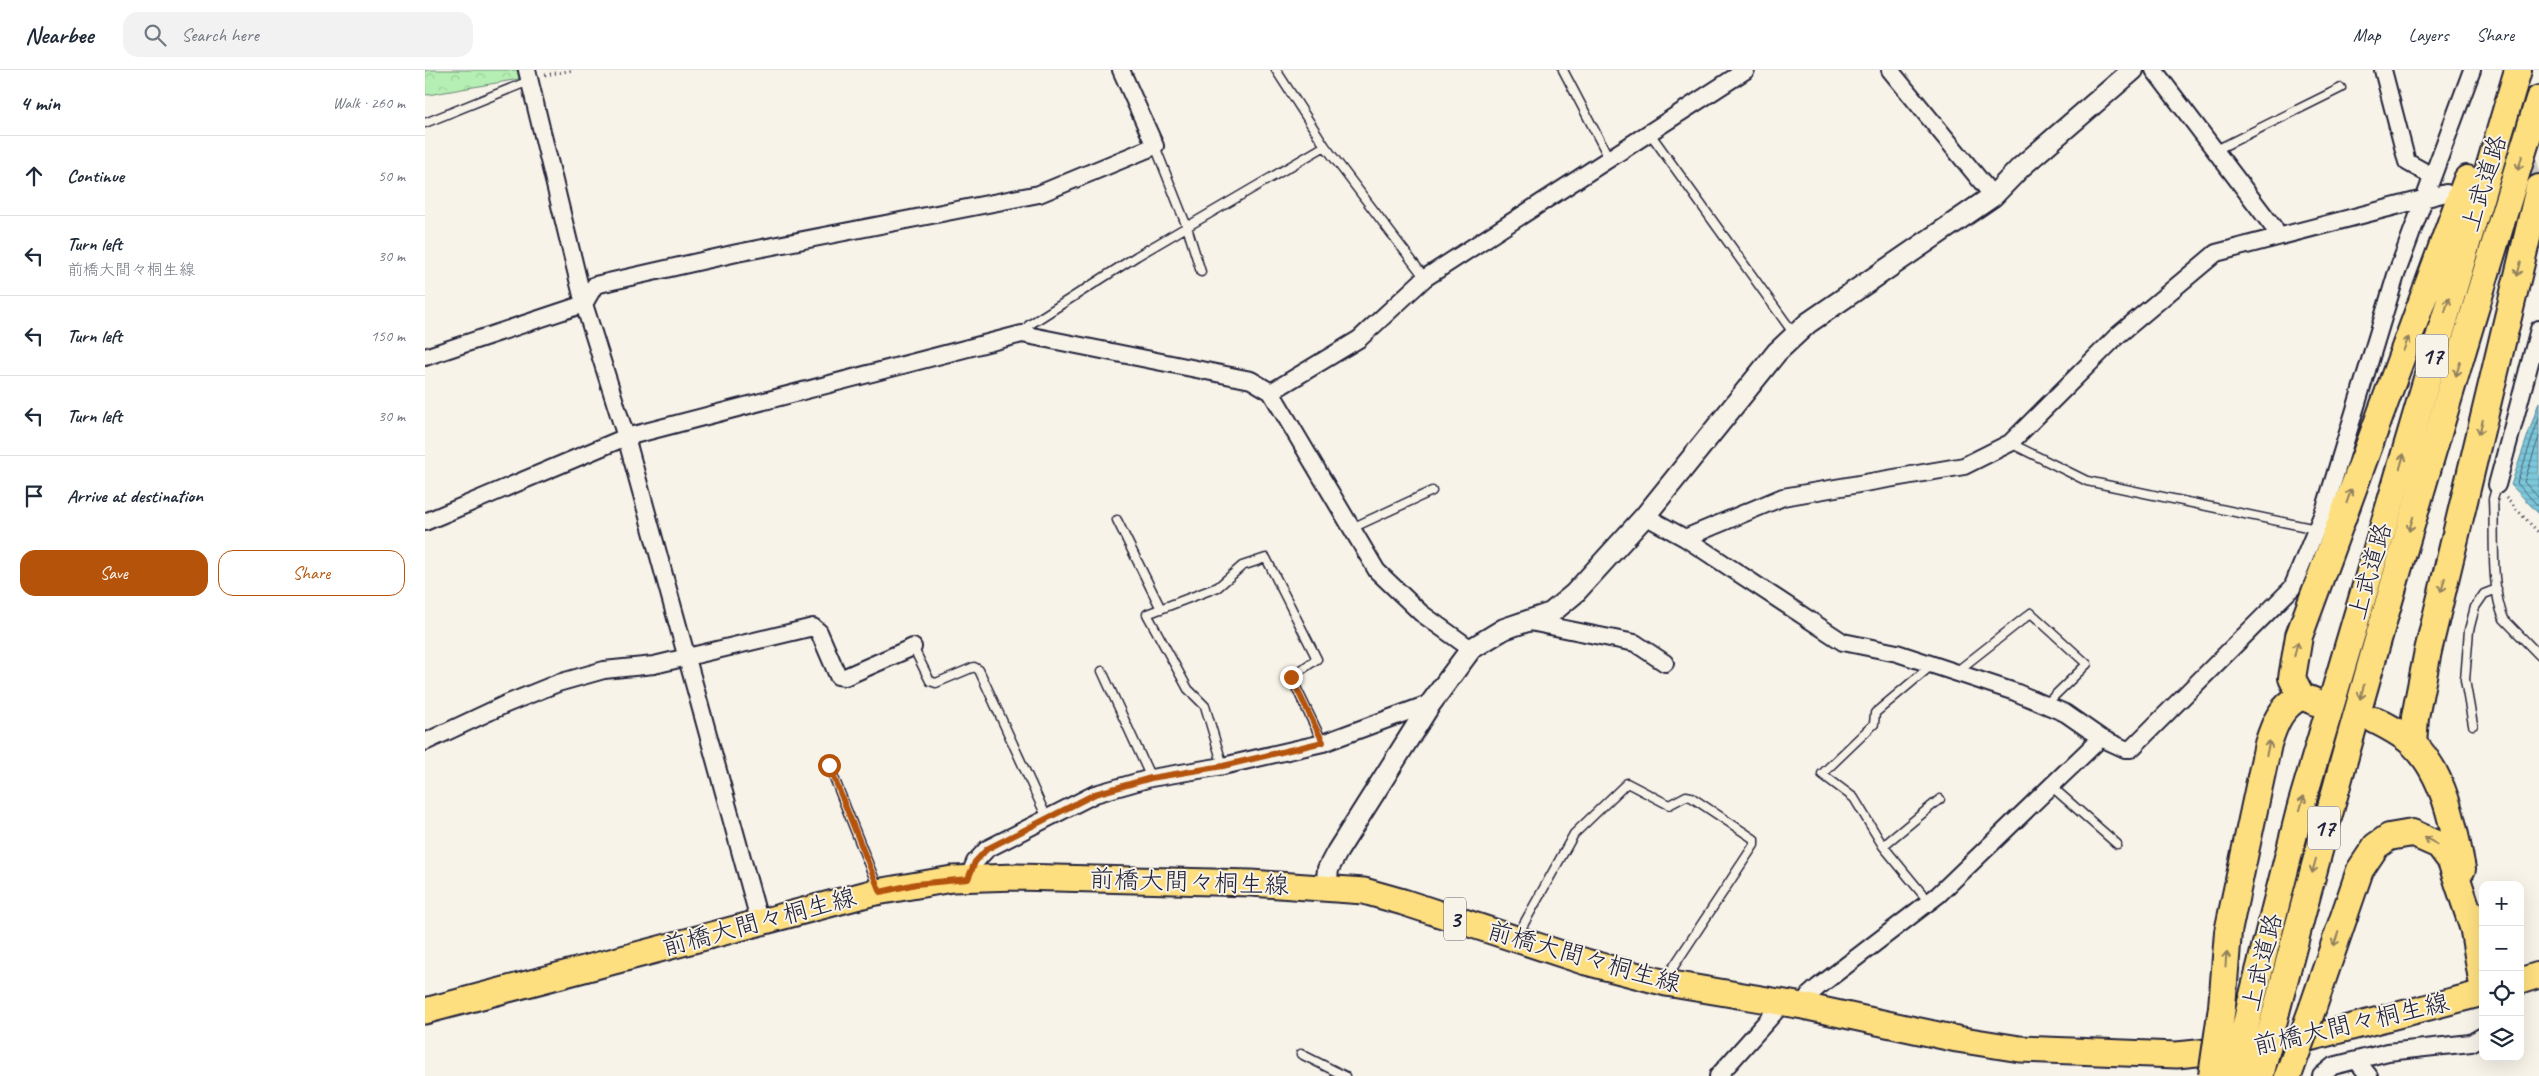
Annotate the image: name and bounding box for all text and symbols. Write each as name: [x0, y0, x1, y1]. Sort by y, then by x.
search box: [123, 12, 473, 57]
text: Nearbee: [25, 20, 93, 50]
icon: search: [141, 21, 169, 49]
text: Search here: [181, 23, 259, 47]
text: Map: [2353, 24, 2381, 46]
text: Layers: [2409, 24, 2448, 46]
text: Share: [2476, 24, 2514, 46]
text: 4 min: [20, 90, 60, 116]
text: Walk · 260 m: [333, 93, 405, 113]
street label: 上武道路: [2454, 130, 2514, 236]
one-way arrow: [2514, 154, 2524, 170]
icon: ahead: [20, 162, 48, 190]
text: Continue: [67, 164, 124, 188]
text: 50 m: [378, 166, 405, 186]
text: Turn left: [67, 232, 122, 256]
icon: left: [20, 242, 48, 270]
text: 30 m: [378, 246, 405, 266]
text: 前橋大間々桐生線: [67, 260, 195, 280]
one-way arrow: [2514, 261, 2523, 277]
one-way arrow: [2443, 298, 2453, 314]
icon: left: [20, 322, 48, 350]
text: Turn left: [67, 324, 122, 348]
text: 150 m: [371, 326, 405, 346]
road number: 17: [2416, 334, 2448, 378]
one-way arrow: [2402, 336, 2411, 352]
one-way arrow: [2453, 360, 2463, 376]
icon: left: [20, 402, 48, 430]
text: Turn left: [67, 404, 122, 428]
text: 30 m: [378, 406, 405, 426]
one-way arrow: [2476, 419, 2485, 435]
one-way arrow: [2397, 454, 2407, 470]
icon: arrive: [20, 482, 48, 510]
text: Arrive at destination: [67, 484, 203, 508]
one-way arrow: [2345, 489, 2354, 504]
one-way arrow: [2406, 516, 2416, 532]
street label: 上武道路: [2341, 519, 2399, 623]
button: Save: [20, 550, 208, 596]
button: Share: [218, 550, 405, 596]
one-way arrow: [2438, 577, 2447, 593]
one-way arrow: [2292, 642, 2301, 658]
route end: [1280, 666, 1303, 689]
one-way arrow: [2356, 684, 2366, 700]
one-way arrow: [2264, 740, 2273, 756]
route start: [818, 754, 841, 777]
one-way arrow: [2298, 795, 2307, 811]
road number: 17: [2308, 806, 2340, 850]
one-way arrow: [2425, 835, 2439, 845]
one-way arrow: [2309, 858, 2318, 874]
street label: 前橋大間々桐生線: [1088, 863, 1290, 901]
street label: 前橋大間々桐生線: [658, 881, 860, 963]
map controls: [2479, 881, 2524, 1061]
button: +: [2479, 881, 2524, 926]
road number: 3: [1444, 898, 1466, 941]
street label: 上武道路: [2234, 910, 2290, 1014]
street label: 前橋大間々桐生線: [1483, 914, 1685, 1000]
button: −: [2479, 926, 2524, 971]
one-way arrow: [2331, 931, 2340, 947]
one-way arrow: [2221, 951, 2230, 967]
button: locate: [2479, 971, 2524, 1016]
street label: 前橋大間々桐生線: [2250, 986, 2452, 1062]
button: layers: [2479, 1016, 2524, 1061]

